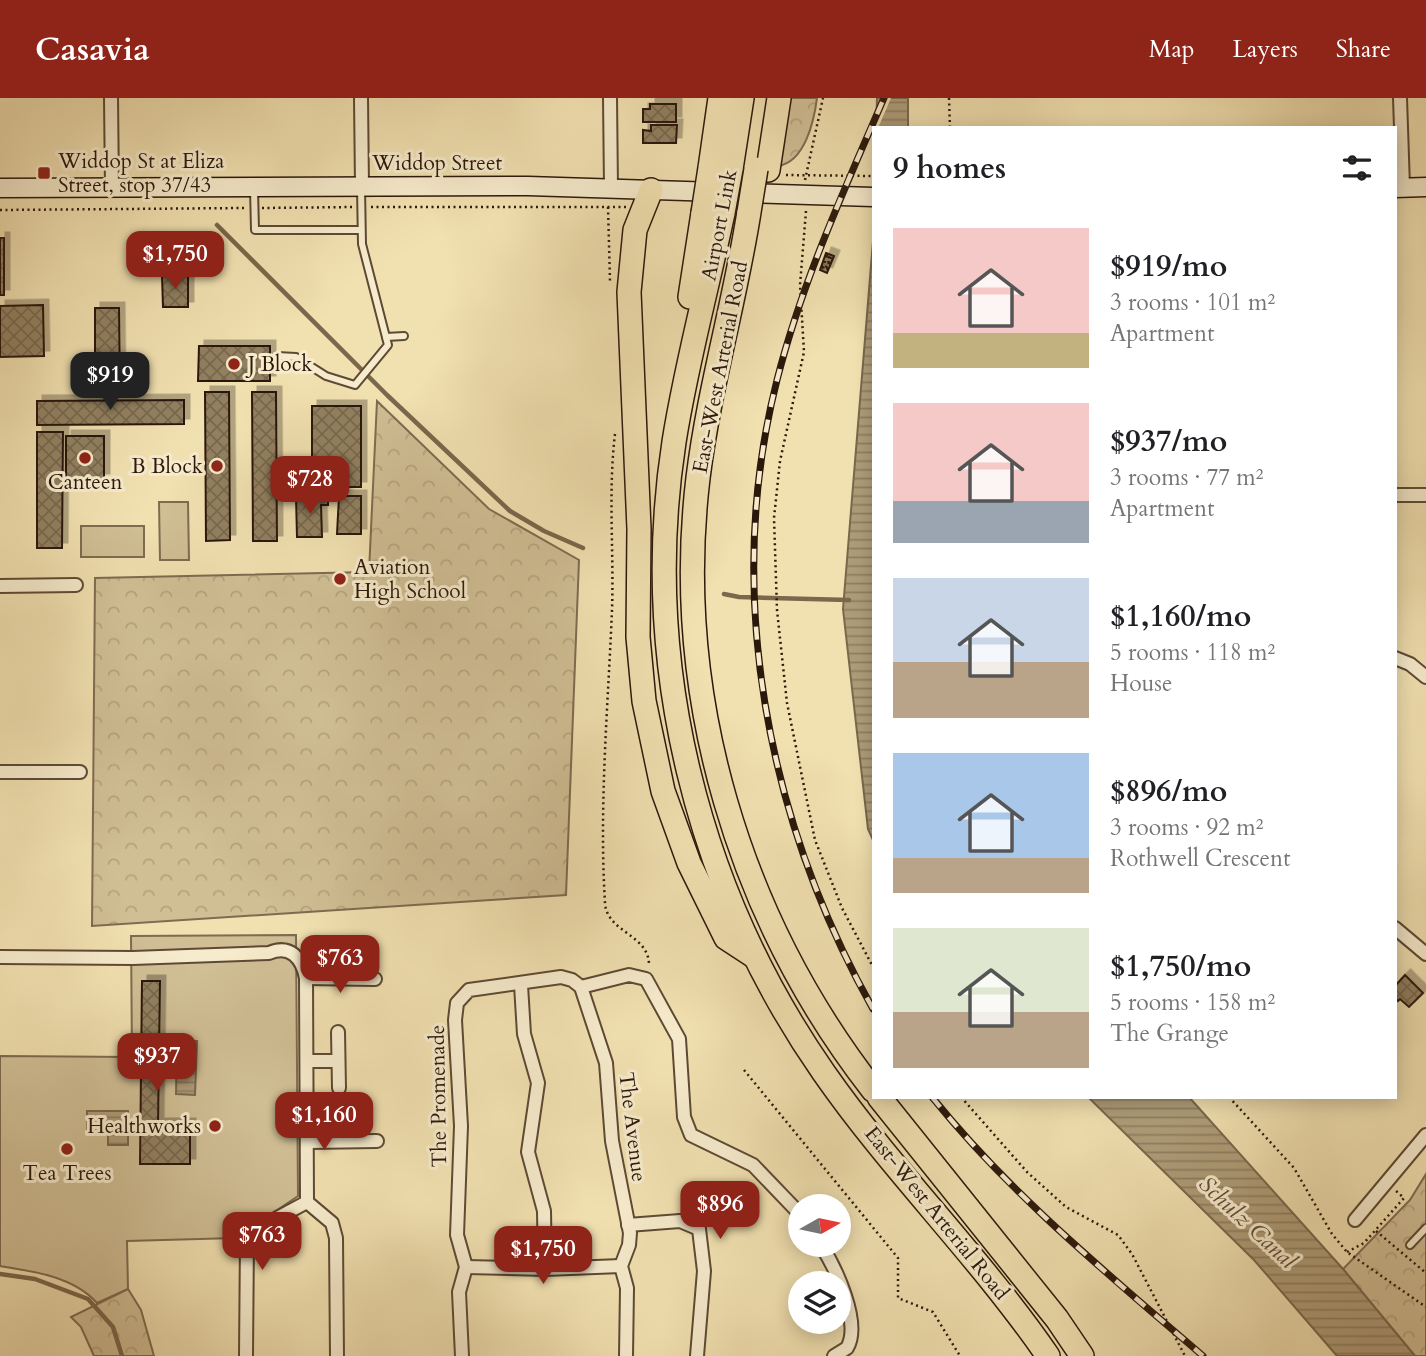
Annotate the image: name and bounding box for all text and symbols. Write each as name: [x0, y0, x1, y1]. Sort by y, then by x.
text: Casavia: [35, 27, 150, 72]
text: Map: [1149, 33, 1195, 66]
text: Layers: [1233, 33, 1298, 66]
text: Share: [1336, 33, 1391, 66]
place label: Widdop St at Eliza Street, stop 37/43: [57, 147, 224, 200]
text: 9 homes: [893, 148, 1006, 189]
street label: Widdop Street: [371, 149, 502, 178]
icon: filters: [1338, 149, 1376, 187]
marker: Widdop St at Eliza Street, stop 37/43: [36, 165, 52, 181]
street label: Airport Link: [694, 166, 745, 283]
pin: $1,750: [118, 232, 232, 291]
text: $1,750: [142, 238, 208, 269]
text: $919/mo: [1110, 246, 1227, 287]
icon: home: [949, 256, 1033, 340]
street label: East-West Arterial Road: [686, 258, 755, 476]
text: 3 rooms · 101 m²: [1110, 287, 1275, 318]
text: Apartment: [1110, 318, 1214, 349]
place label: J Block: [245, 350, 313, 379]
pin: $919: [69, 352, 151, 412]
marker: J Block: [226, 356, 242, 372]
text: $919: [86, 359, 134, 390]
text: $937/mo: [1110, 421, 1227, 462]
icon: home: [949, 431, 1033, 515]
marker: Canteen: [77, 450, 93, 466]
place label: B Block: [131, 452, 204, 481]
pin: $728: [269, 456, 351, 516]
marker: B Block: [209, 458, 225, 474]
text: 3 rooms · 77 m²: [1110, 462, 1263, 493]
text: $728: [286, 463, 334, 494]
place label: Canteen: [48, 468, 122, 497]
text: Apartment: [1110, 493, 1214, 524]
place label: Aviation High School: [354, 553, 466, 606]
marker: Aviation High School: [332, 571, 348, 587]
text: $1,160/mo: [1110, 596, 1251, 637]
icon: home: [949, 606, 1033, 690]
text: 5 rooms · 118 m²: [1110, 637, 1275, 668]
text: House: [1110, 668, 1172, 699]
text: $896/mo: [1110, 771, 1227, 812]
icon: home: [949, 781, 1033, 865]
text: 3 rooms · 92 m²: [1110, 812, 1263, 843]
text: Rothwell Crescent: [1110, 843, 1290, 874]
pin: $763: [299, 936, 381, 995]
text: $763: [316, 942, 364, 973]
text: $1,750/mo: [1110, 946, 1251, 987]
icon: home: [949, 956, 1033, 1040]
text: 5 rooms · 158 m²: [1110, 987, 1275, 1018]
text: The Grange: [1110, 1018, 1229, 1049]
street label: The Promenade: [423, 1024, 454, 1168]
pin: $937: [116, 1034, 198, 1093]
text: $937: [133, 1040, 181, 1071]
street label: The Avenue: [611, 1071, 654, 1184]
pin: $1,160: [267, 1093, 381, 1152]
text: $1,160: [291, 1099, 357, 1130]
place label: Healthworks: [87, 1112, 201, 1141]
marker: Healthworks: [207, 1118, 223, 1134]
street label: East-West Arterial Road: [857, 1120, 1016, 1306]
marker: Tea Trees: [59, 1141, 75, 1157]
place label: Tea Trees: [23, 1159, 111, 1188]
water label: Schulz Canal: [1192, 1169, 1304, 1276]
pin: $896: [679, 1182, 761, 1241]
text: $896: [696, 1188, 744, 1219]
north arrow: [788, 1194, 850, 1256]
map controls: [788, 1194, 851, 1334]
pin: $763: [221, 1212, 303, 1272]
text: $763: [238, 1219, 286, 1250]
pin: $1,750: [486, 1226, 600, 1286]
text: $1,750: [510, 1233, 576, 1264]
button: layers: [788, 1271, 851, 1334]

